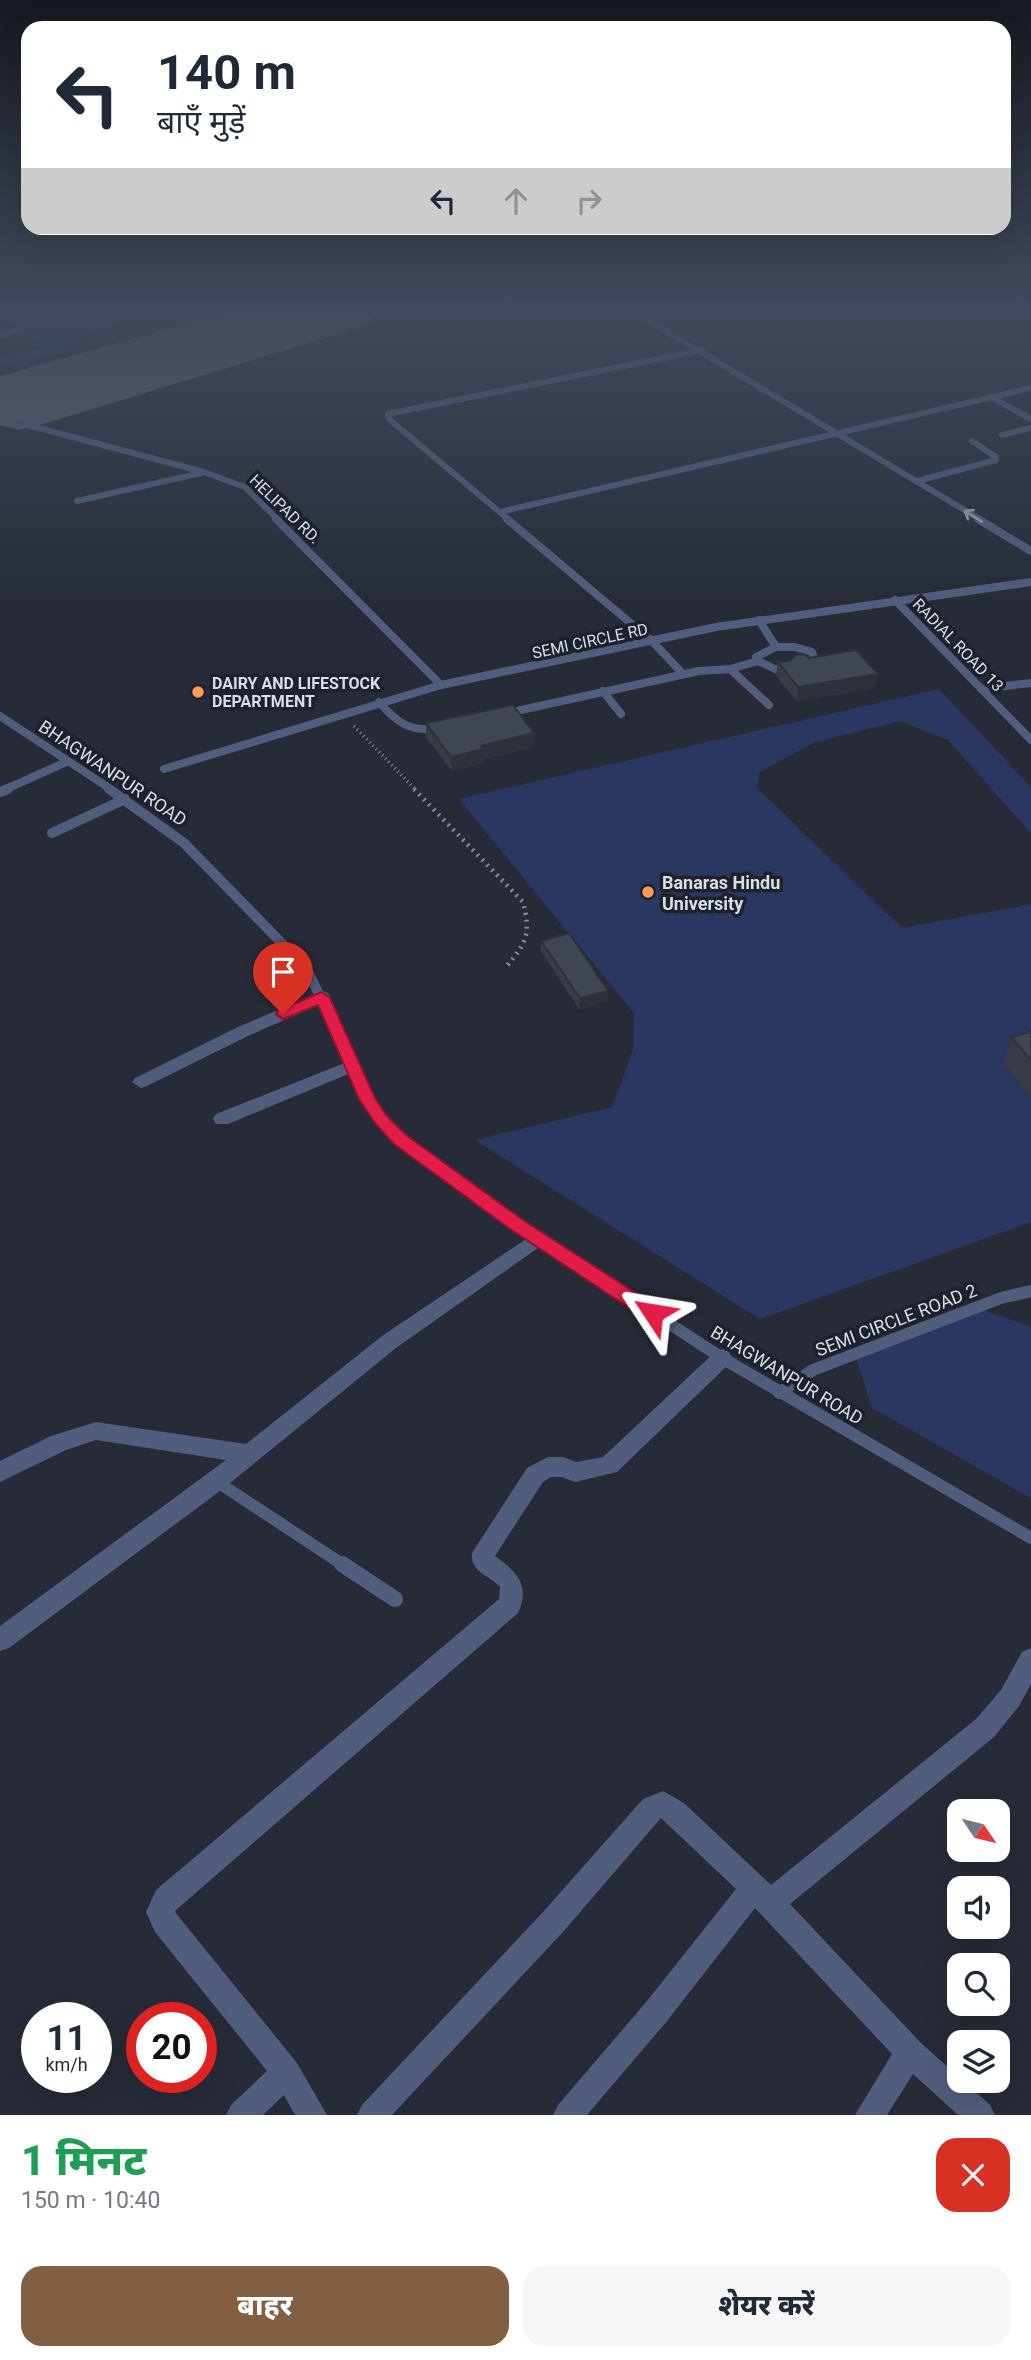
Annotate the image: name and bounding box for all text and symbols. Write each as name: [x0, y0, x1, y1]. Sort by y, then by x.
text: 140 m: [157, 44, 296, 101]
icon: left: [42, 49, 133, 140]
text: बाएँ मुड़ें: [157, 103, 245, 141]
icon: left: [424, 182, 462, 220]
icon: ahead: [497, 182, 535, 220]
icon: right: [570, 182, 608, 220]
street label: HELIPAD RD.: [246, 470, 324, 548]
one-way arrow: [963, 508, 983, 522]
street label: RADIAL ROAD 13: [909, 595, 1007, 695]
street label: SEMI CIRCLE RD: [530, 619, 650, 663]
place label: DAIRY AND LIFESTOCK DEPARTMENT: [212, 674, 381, 711]
marker: DAIRY AND LIFESTOCK DEPARTMENT: [190, 684, 206, 700]
street label: BHAGWANPUR ROAD: [35, 716, 191, 830]
place label: Banaras Hindu University: [662, 872, 780, 914]
marker: Banaras Hindu University: [640, 884, 656, 900]
pin: [253, 942, 313, 1014]
icon: arrive: [264, 953, 302, 991]
position arrow: [616, 1276, 690, 1350]
street label: SEMI CIRCLE ROAD 2: [812, 1280, 980, 1360]
street label: BHAGWANPUR ROAD: [707, 1321, 867, 1429]
north arrow: [947, 1799, 1010, 1862]
map controls: [947, 1799, 1010, 2093]
button: sound: [947, 1876, 1010, 1939]
button: search: [947, 1953, 1010, 2016]
speed limit sign: 20: [126, 2002, 217, 2093]
text: 11: [46, 2018, 87, 2059]
button: layers: [947, 2030, 1010, 2093]
text: km/h: [45, 2054, 88, 2075]
text: 1 मिनट: [21, 2136, 146, 2185]
button: close: [936, 2138, 1010, 2212]
text: 150 m · 10:40: [21, 2187, 160, 2214]
button: बाहर: [21, 2266, 509, 2346]
button: शेयर करें: [523, 2266, 1010, 2346]

